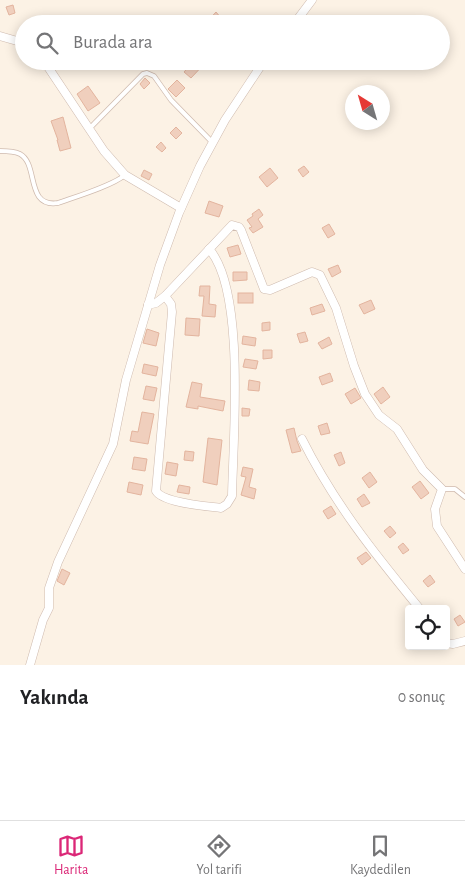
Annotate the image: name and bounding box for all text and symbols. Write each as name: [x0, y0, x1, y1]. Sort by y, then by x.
search box: [15, 15, 450, 70]
icon: search: [33, 29, 61, 57]
text: Burada ara: [73, 33, 152, 52]
north arrow: [345, 85, 390, 130]
map controls: [405, 605, 450, 650]
button: locate: [405, 605, 450, 650]
text: Yakında: [20, 687, 89, 708]
text: 0 sonuç: [398, 689, 445, 705]
tab: Harita: [54, 832, 88, 879]
tab: Yol tarifi: [196, 832, 242, 879]
tab: Kaydedilen: [350, 832, 411, 879]

